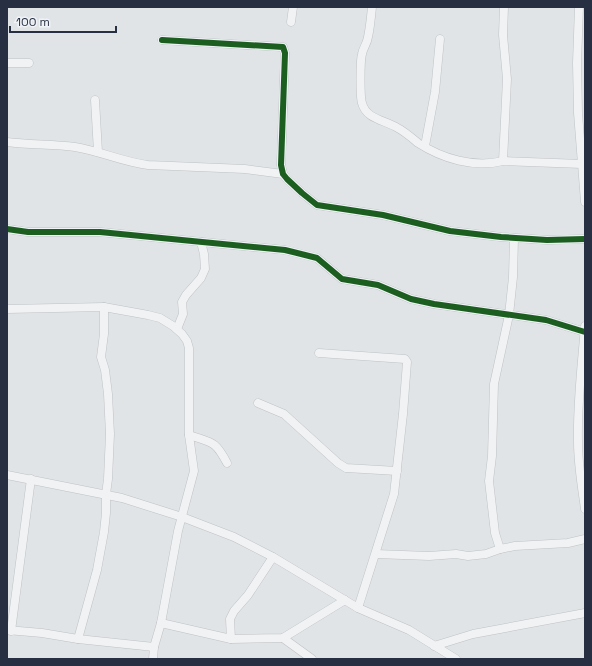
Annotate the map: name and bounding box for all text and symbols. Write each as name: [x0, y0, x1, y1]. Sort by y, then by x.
scale bar: [10, 8, 116, 34]
text: 100 m: [16, 14, 50, 30]

